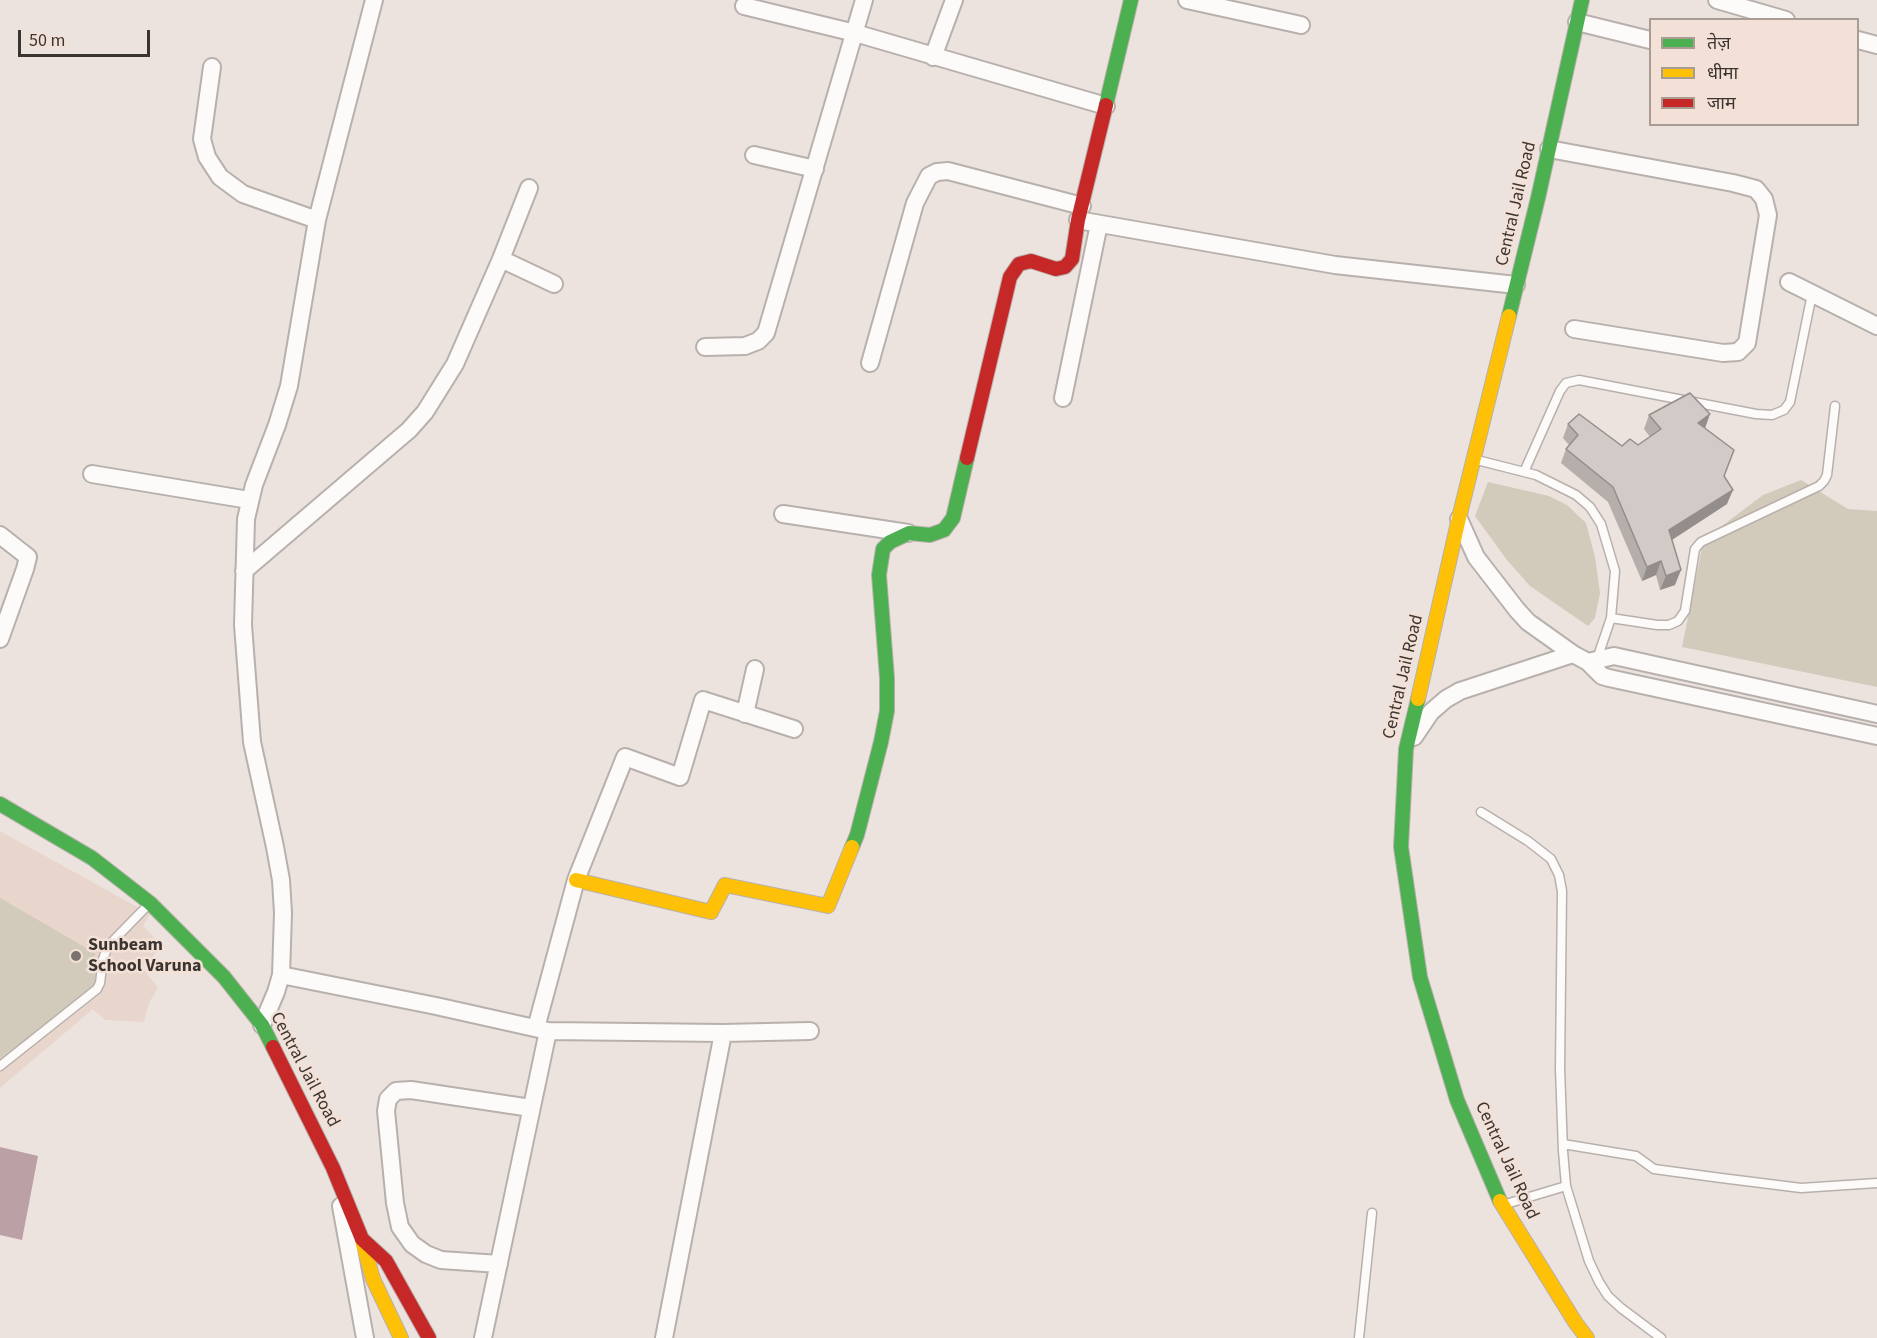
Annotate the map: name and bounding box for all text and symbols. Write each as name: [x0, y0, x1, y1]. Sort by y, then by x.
scale bar: [21, 18, 153, 56]
legend: [1649, 18, 1859, 126]
text: 50 m: [29, 28, 65, 53]
text: तेज़: [1707, 31, 1731, 56]
text: धीमा: [1707, 61, 1738, 86]
text: जाम: [1707, 91, 1736, 116]
street label: Central Jail Road: [1492, 140, 1542, 268]
street label: Central Jail Road: [1379, 613, 1429, 741]
place label: Sunbeam School Varuna: [88, 935, 201, 978]
marker: Sunbeam School Varuna: [69, 949, 83, 963]
street label: Central Jail Road: [265, 1009, 343, 1131]
street label: Central Jail Road: [1469, 1099, 1543, 1223]

